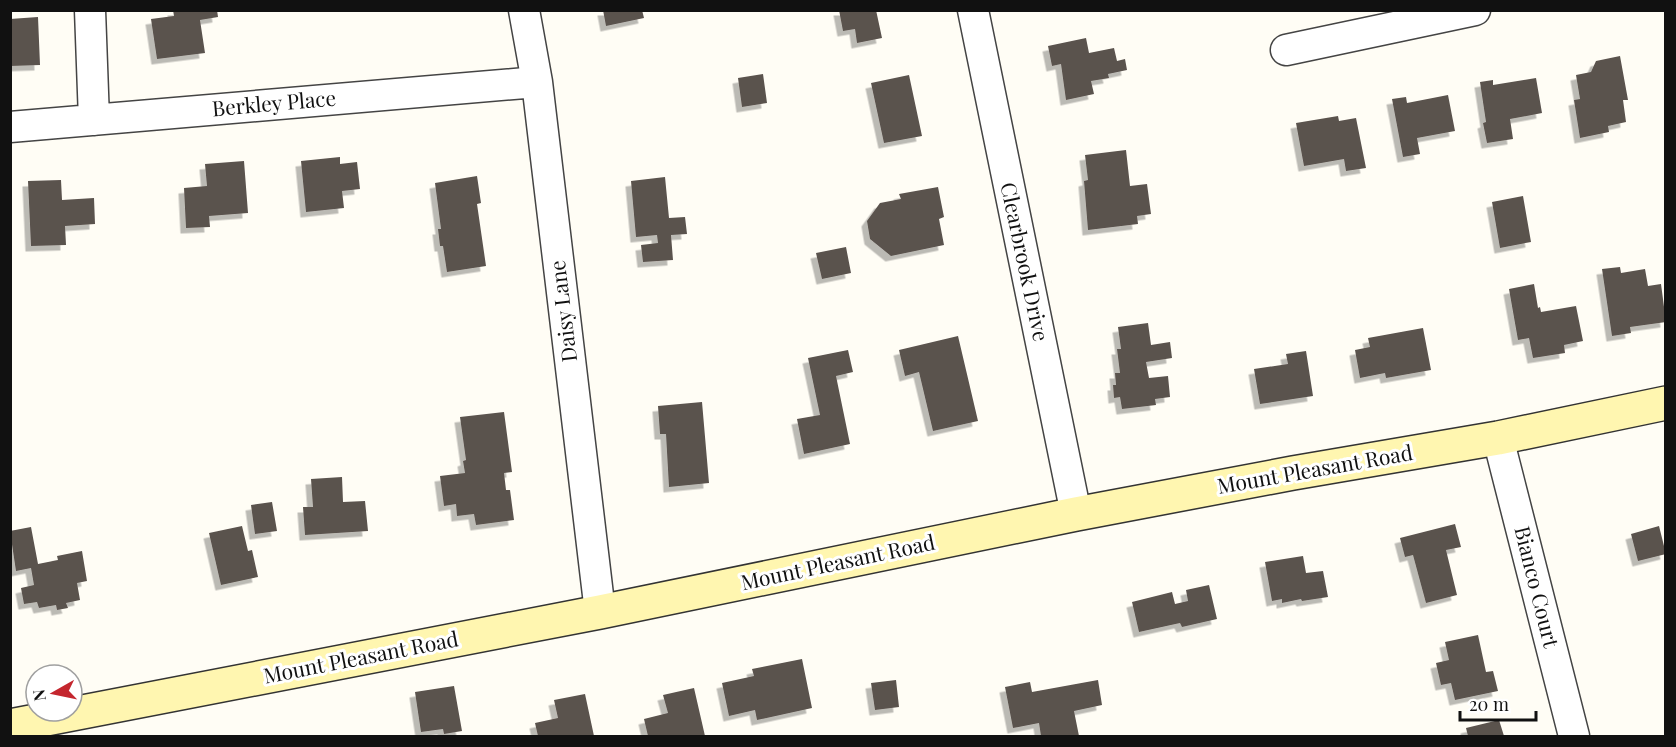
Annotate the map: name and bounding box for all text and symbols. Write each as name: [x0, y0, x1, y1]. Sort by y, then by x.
street label: Berkley Place: [211, 83, 337, 121]
street label: Clearbrook Drive: [995, 180, 1056, 344]
street label: Daisy Lane: [542, 259, 582, 364]
street label: Mount Pleasant Road: [1215, 437, 1415, 499]
street label: Bianco Court: [1509, 523, 1567, 651]
street label: Mount Pleasant Road: [738, 527, 937, 595]
street label: Mount Pleasant Road: [261, 623, 460, 689]
north arrow: [24, 663, 84, 723]
scale bar: [1460, 684, 1536, 722]
text: N: [27, 688, 50, 703]
text: 20 m: [1469, 692, 1509, 716]

